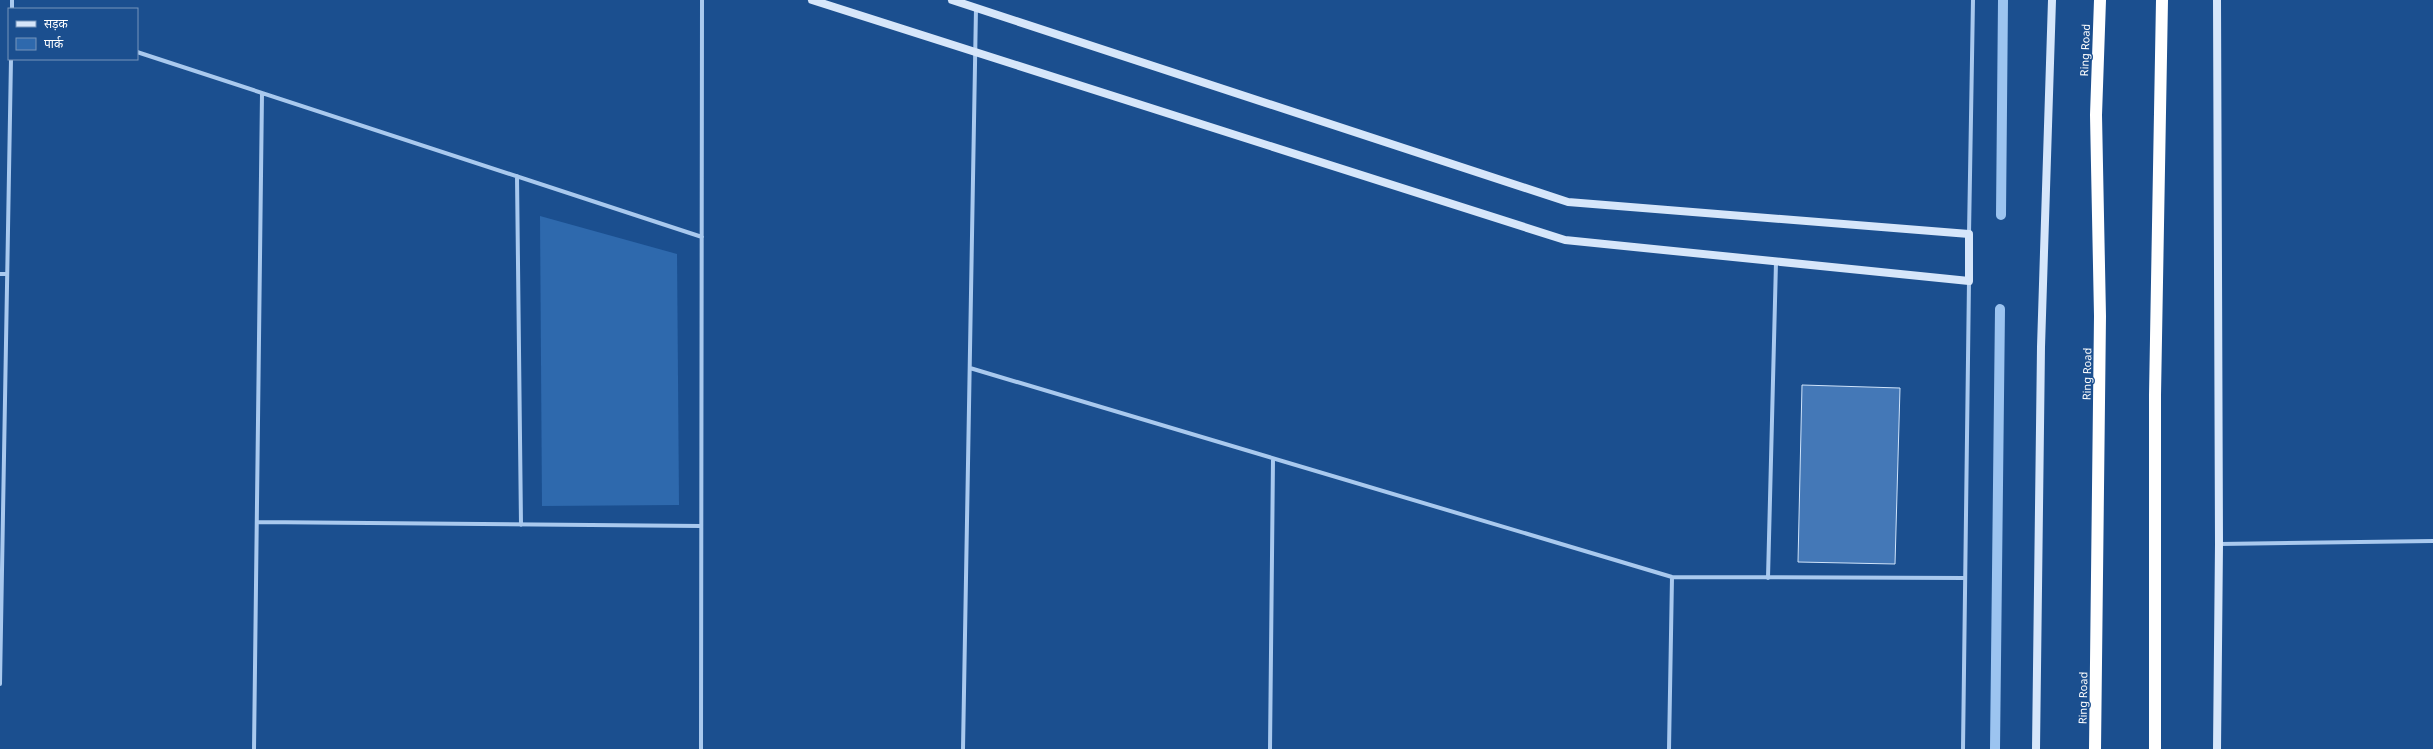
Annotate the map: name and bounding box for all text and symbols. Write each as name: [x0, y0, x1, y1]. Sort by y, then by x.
legend: [8, 8, 138, 60]
text: सड़क: [44, 15, 69, 32]
street label: Ring Road: [2076, 23, 2093, 77]
text: पार्क: [44, 35, 64, 52]
street label: Ring Road: [2079, 348, 2094, 400]
street label: Ring Road: [2075, 672, 2090, 724]

